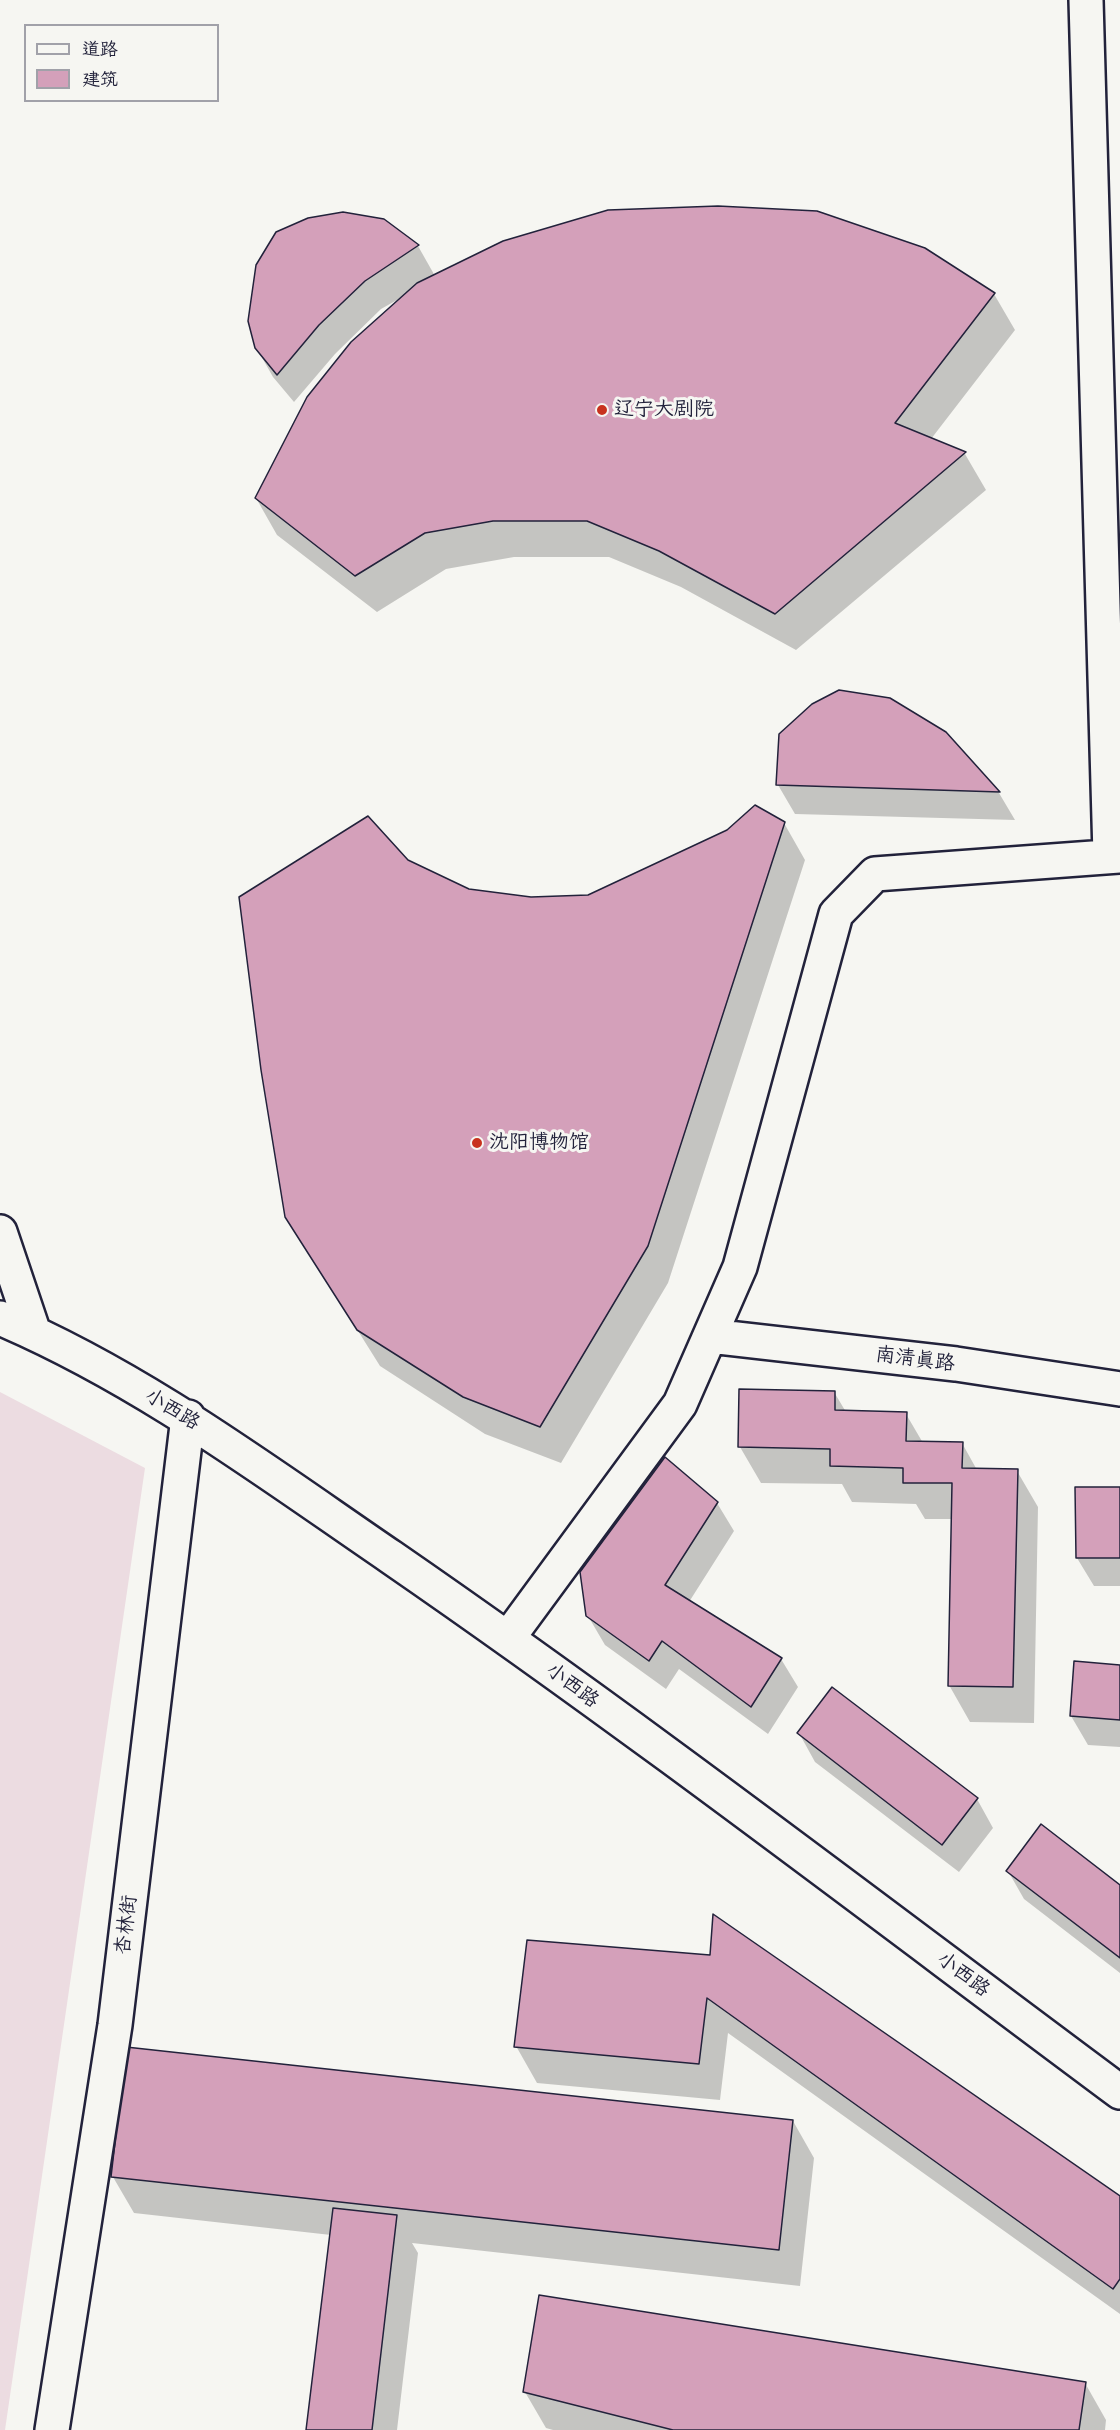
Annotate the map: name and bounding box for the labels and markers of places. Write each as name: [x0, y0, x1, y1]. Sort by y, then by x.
place label: 辽宁大剧院: [614, 398, 714, 422]
marker: 辽宁大剧院: [595, 403, 609, 417]
place label: 沈阳博物馆: [489, 1131, 589, 1155]
marker: 沈阳博物馆: [470, 1136, 484, 1150]

